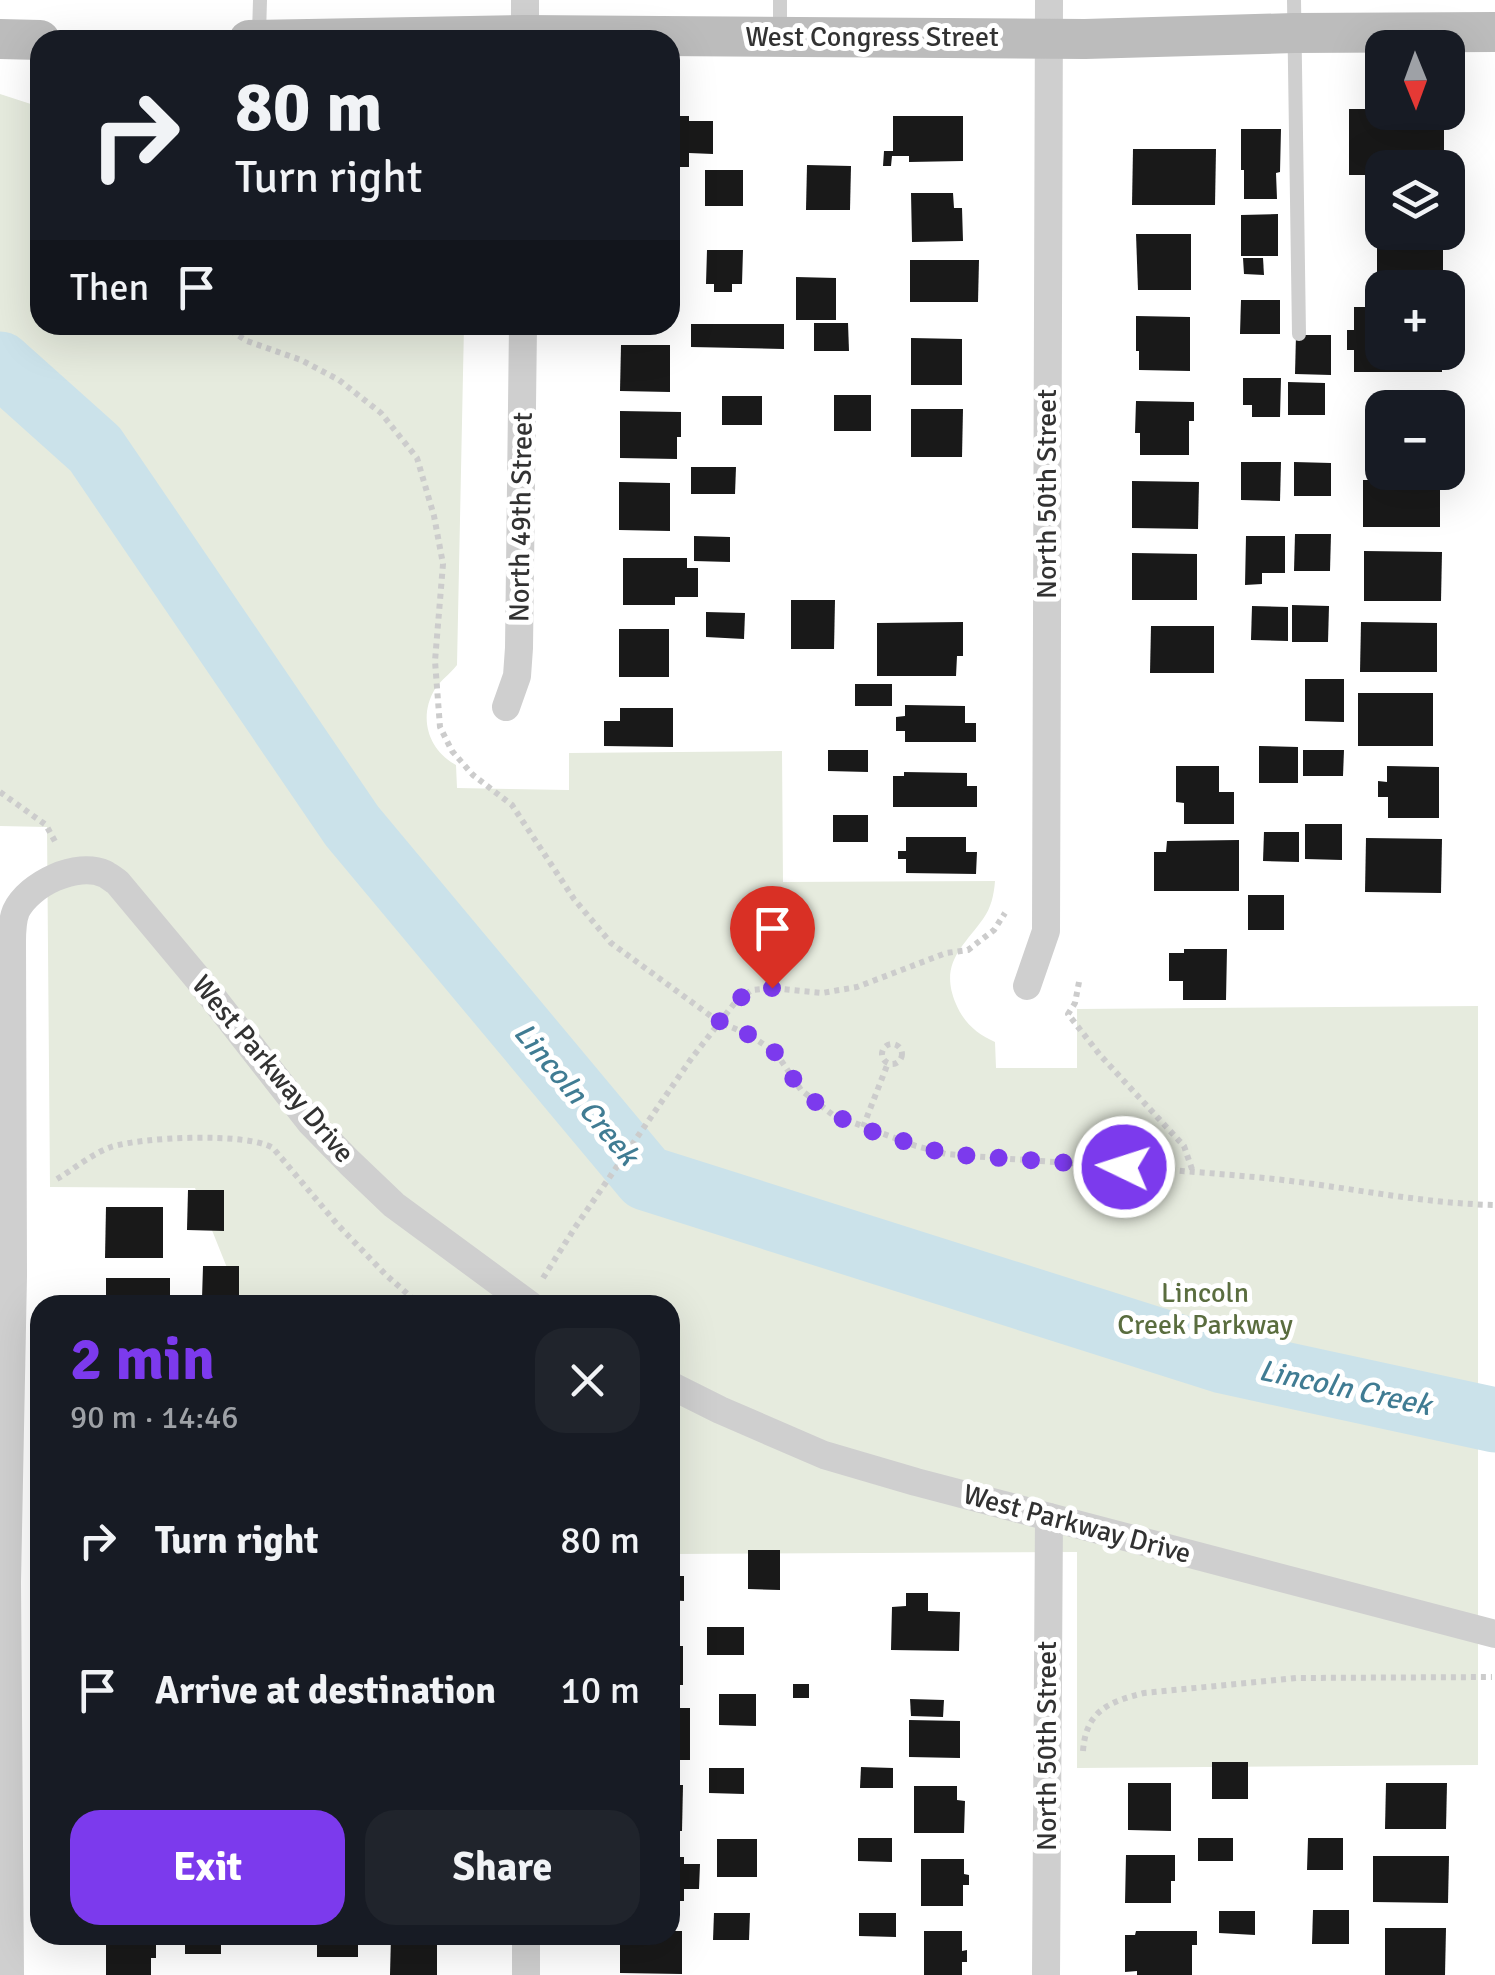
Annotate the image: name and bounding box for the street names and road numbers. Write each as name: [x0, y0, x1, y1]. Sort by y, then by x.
street label: West Congress Street: [745, 20, 999, 54]
street label: North 50th Street: [1030, 389, 1064, 599]
street label: North 49th Street: [502, 411, 540, 622]
street label: West Parkway Drive: [185, 968, 361, 1170]
street label: West Parkway Drive: [959, 1477, 1195, 1571]
street label: North 50th Street: [1030, 1641, 1064, 1851]

